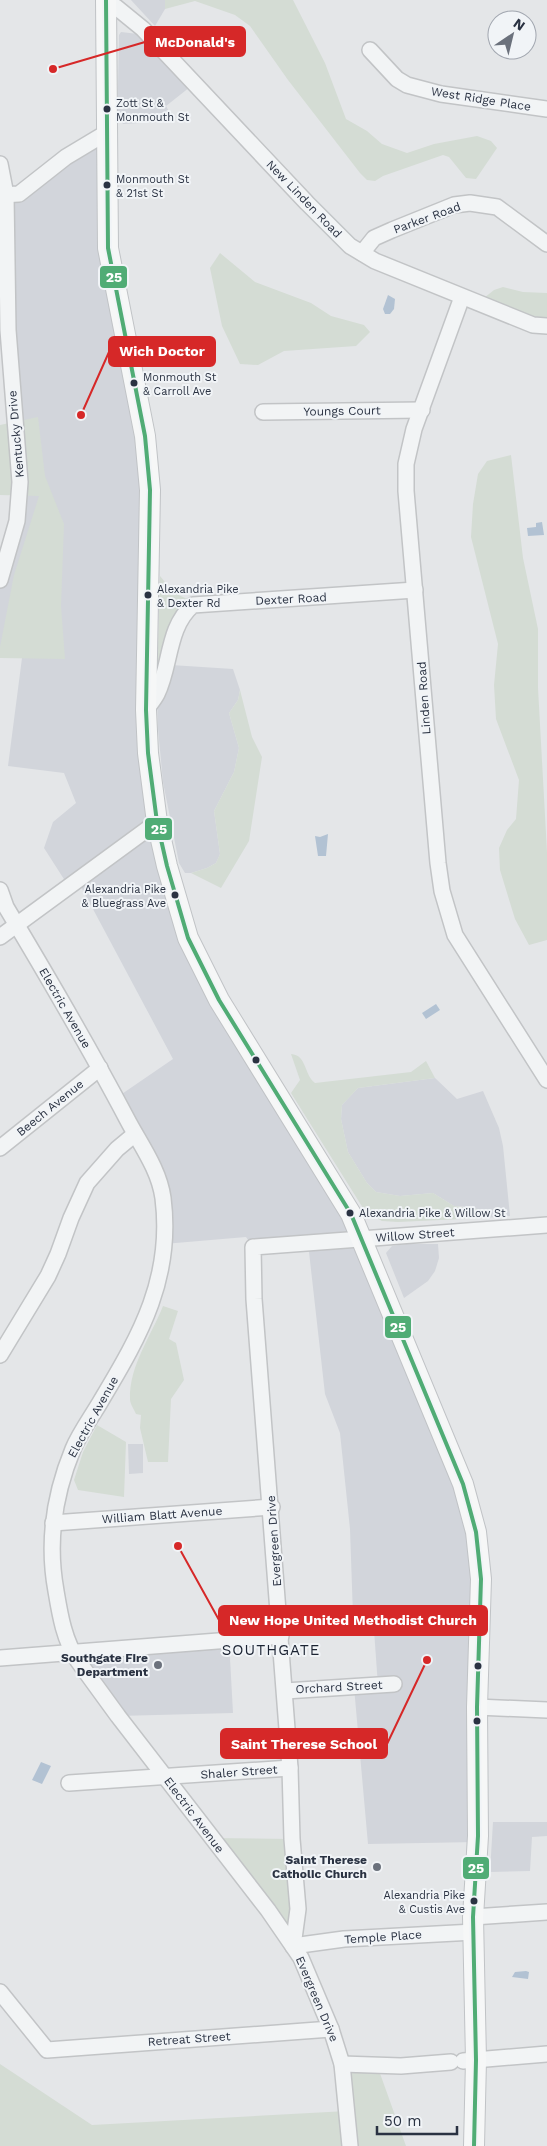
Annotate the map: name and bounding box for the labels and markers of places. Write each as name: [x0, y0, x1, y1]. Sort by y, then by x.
callout: McDonald's: [145, 27, 245, 56]
place label: Zott St & Monmouth St: [116, 97, 190, 124]
marker: Zott St & Monmouth St: [102, 104, 112, 114]
place label: Monmouth St & 21st St: [116, 173, 190, 200]
marker: Monmouth St & 21st St: [102, 180, 112, 190]
callout: Wich Doctor: [109, 337, 215, 366]
place label: Monmouth St & Carroll Ave: [143, 371, 217, 398]
marker: Monmouth St & Carroll Ave: [129, 378, 139, 388]
place label: Alexandria Pike & Dexter Rd: [157, 583, 239, 610]
marker: Alexandria Pike & Dexter Rd: [143, 590, 153, 600]
place label: Alexandria Pike & Bluegrass Ave: [81, 883, 166, 910]
marker: Alexandria Pike & Bluegrass Ave: [170, 890, 180, 900]
unlabelled marker: [251, 1055, 261, 1065]
place label: Alexandria Pike & Willow St: [359, 1207, 506, 1220]
marker: Alexandria Pike & Willow St: [345, 1208, 355, 1218]
callout: New Hope United Methodist Church: [219, 1606, 487, 1635]
place label: Southgate Fire Department: [61, 1651, 149, 1679]
marker: Southgate Fire Department: [152, 1659, 164, 1671]
unlabelled marker: [473, 1661, 483, 1671]
unlabelled marker: [472, 1716, 482, 1726]
callout: Saint Therese School: [221, 1729, 387, 1758]
place label: Saint Therese Catholic Church: [272, 1853, 367, 1881]
marker: Saint Therese Catholic Church: [371, 1861, 383, 1873]
place label: Alexandria Pike & Custis Ave: [383, 1889, 465, 1916]
marker: Alexandria Pike & Custis Ave: [469, 1896, 479, 1906]

